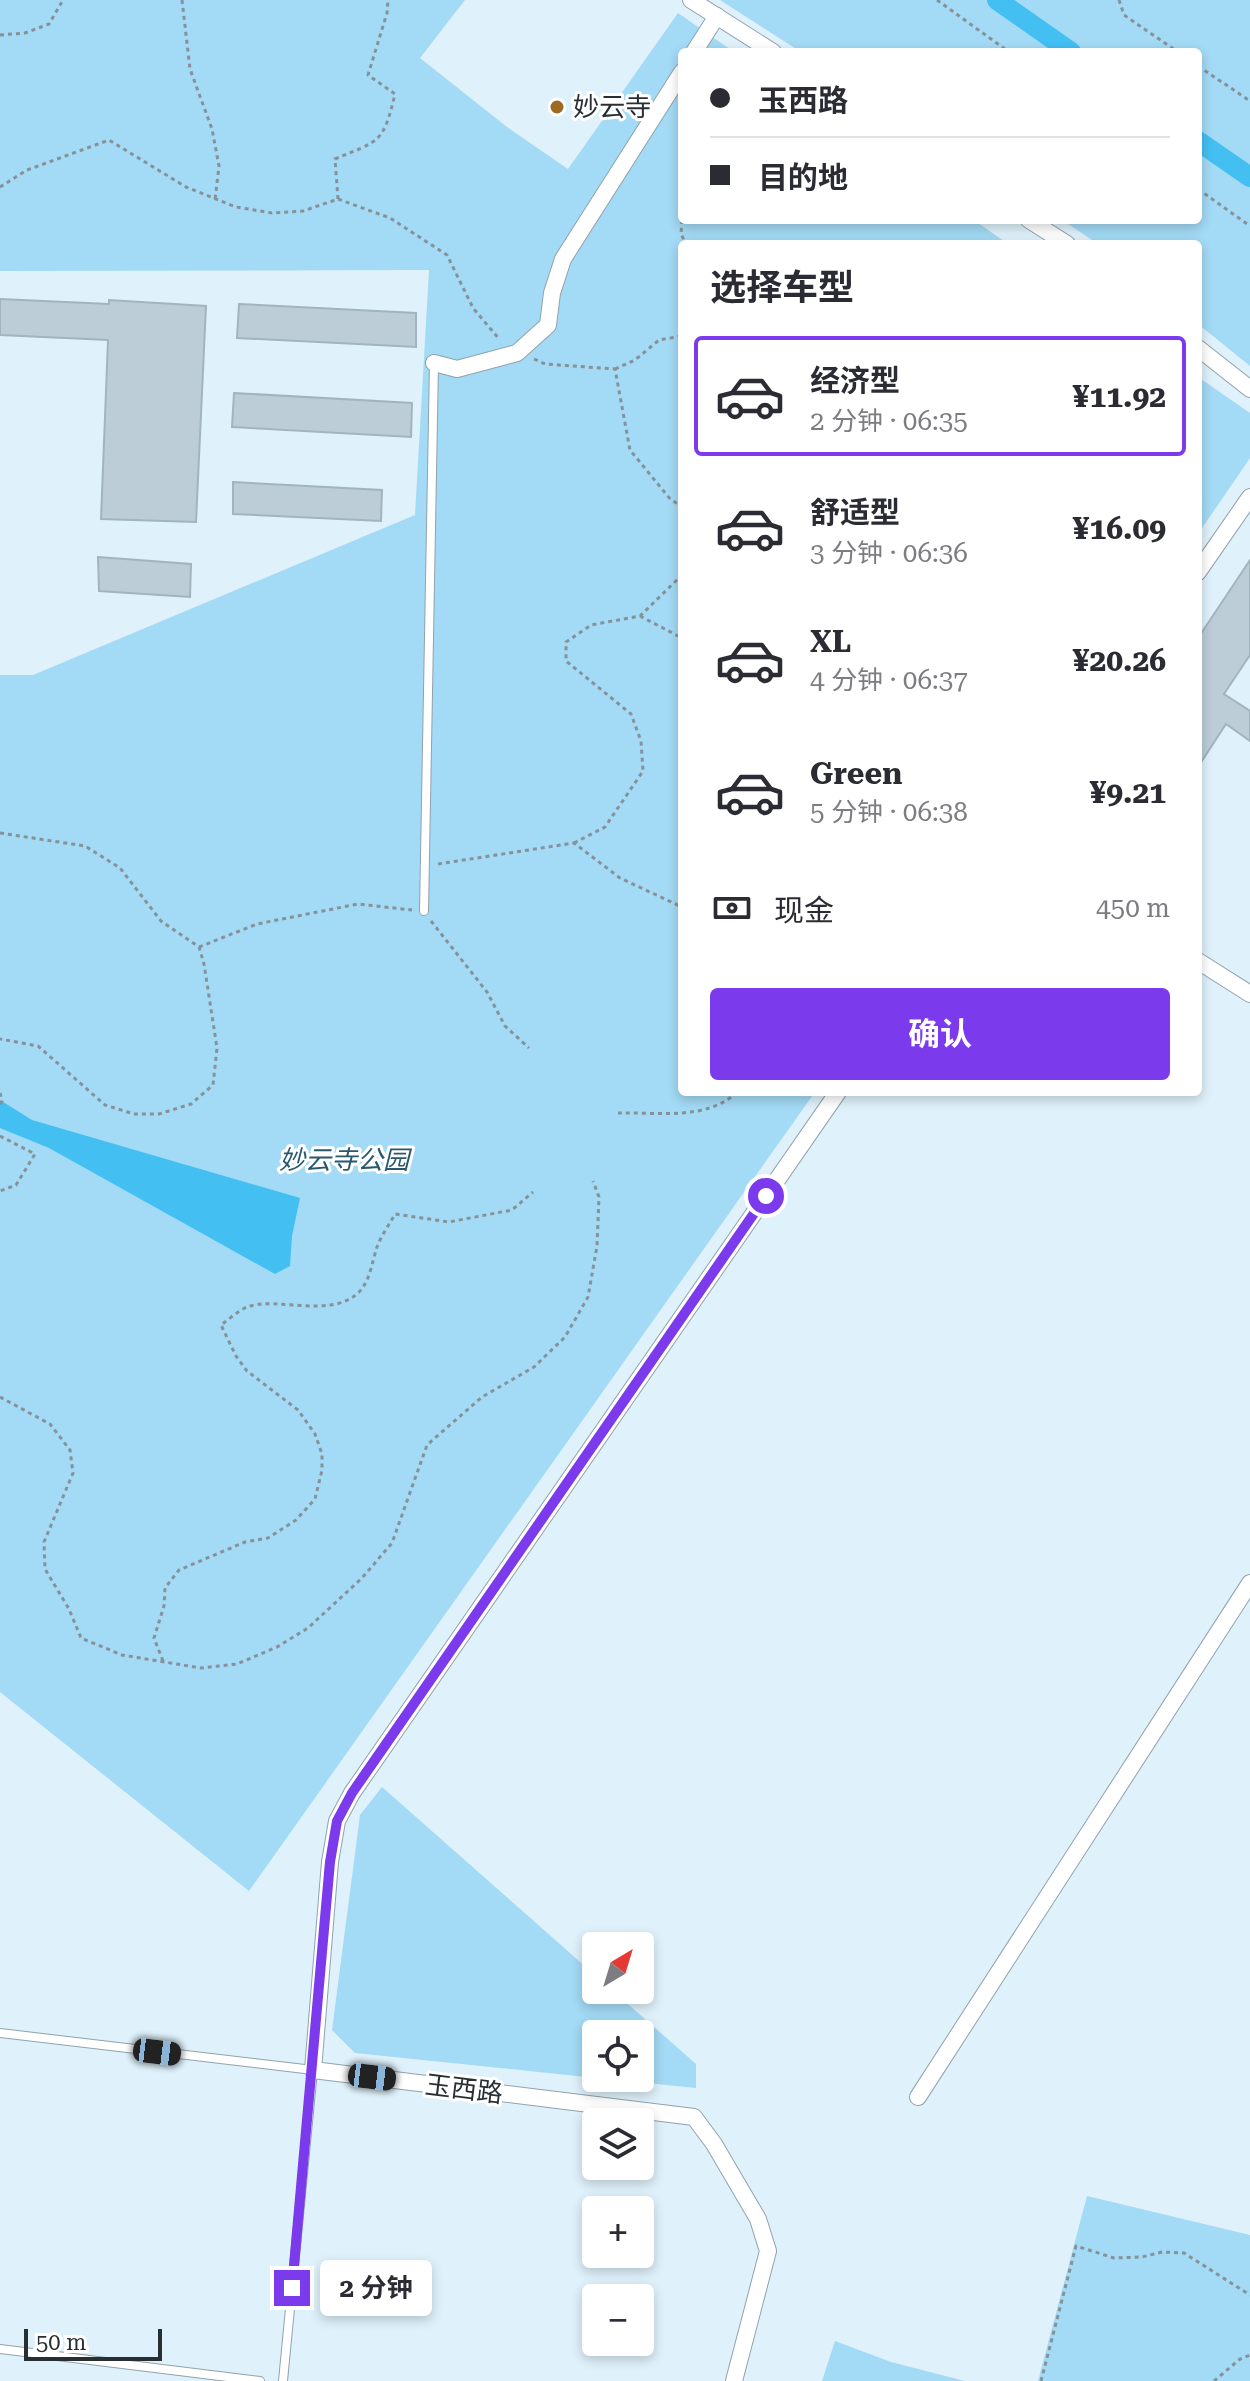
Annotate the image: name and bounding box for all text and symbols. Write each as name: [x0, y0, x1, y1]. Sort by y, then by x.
text: 玉西路: [758, 83, 848, 118]
place label: 妙云寺: [573, 92, 651, 122]
marker: 妙云寺: [548, 98, 566, 116]
text: 目的地: [758, 160, 848, 195]
text: 选择车型: [710, 267, 854, 309]
icon: car: [714, 360, 786, 432]
text: 经济型: [810, 363, 900, 398]
text: ¥11.92: [1073, 379, 1166, 414]
text: 2 分钟 · 06:35: [810, 406, 968, 436]
icon: car: [714, 492, 786, 564]
text: 舒适型: [810, 495, 900, 530]
text: ¥16.09: [1073, 511, 1166, 546]
text: 3 分钟 · 06:36: [810, 538, 968, 568]
icon: car: [714, 624, 786, 696]
text: XL: [810, 624, 851, 659]
text: ¥20.26: [1073, 643, 1166, 678]
text: 4 分钟 · 06:37: [810, 665, 968, 695]
icon: car: [714, 756, 786, 828]
text: Green: [810, 756, 902, 791]
text: ¥9.21: [1089, 775, 1166, 810]
text: 5 分钟 · 06:38: [810, 797, 968, 827]
icon: cash: [710, 886, 754, 930]
text: 现金: [774, 893, 834, 928]
text: 450 m: [1096, 893, 1170, 923]
button: 确认: [710, 988, 1170, 1080]
park label: 妙云寺公园: [279, 1145, 413, 1175]
route start: [748, 1178, 784, 1214]
north arrow: [582, 1932, 654, 2004]
map controls: [582, 1932, 654, 2356]
button: locate: [582, 2020, 654, 2092]
car: [132, 2037, 182, 2067]
car: [347, 2062, 397, 2092]
street label: 玉西路: [423, 2069, 505, 2109]
button: layers: [582, 2108, 654, 2180]
button: +: [582, 2196, 654, 2268]
callout: 2 分钟: [320, 2260, 432, 2316]
route end: [274, 2270, 310, 2306]
text: 2 分钟: [339, 2273, 413, 2303]
button: −: [582, 2284, 654, 2356]
scale bar: [24, 2325, 162, 2361]
text: 50 m: [36, 2330, 86, 2355]

